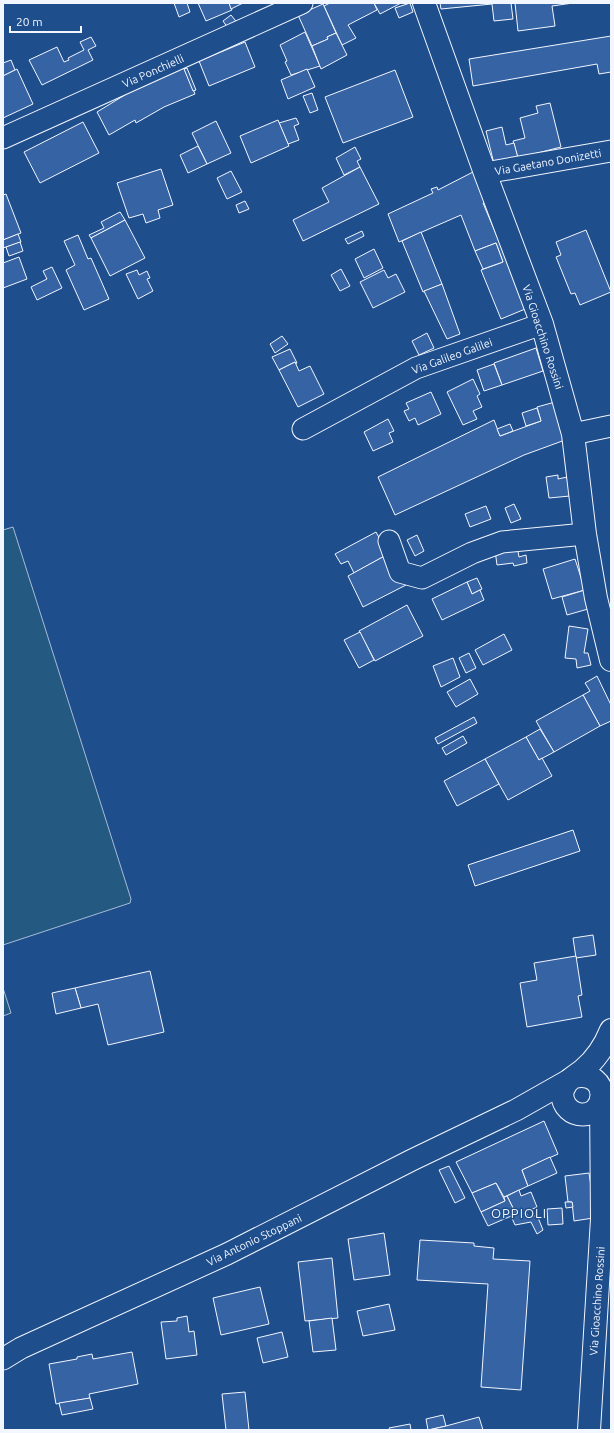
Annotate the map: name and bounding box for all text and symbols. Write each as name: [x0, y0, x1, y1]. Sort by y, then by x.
scale bar: [10, 8, 81, 34]
text: 20 m: [16, 15, 43, 28]
street label: Via Ponchielli: [120, 52, 186, 90]
street label: Via Gaetano Donizetti: [494, 147, 602, 177]
street label: Via Gioacchino Rossini: [520, 283, 566, 391]
street label: Via Galileo Galilei: [410, 336, 494, 376]
district label: OPPIOLI: [491, 1206, 547, 1220]
street label: Via Antonio Stoppani: [205, 1212, 303, 1268]
street label: Via Gioacchino Rossini: [587, 1246, 607, 1356]

